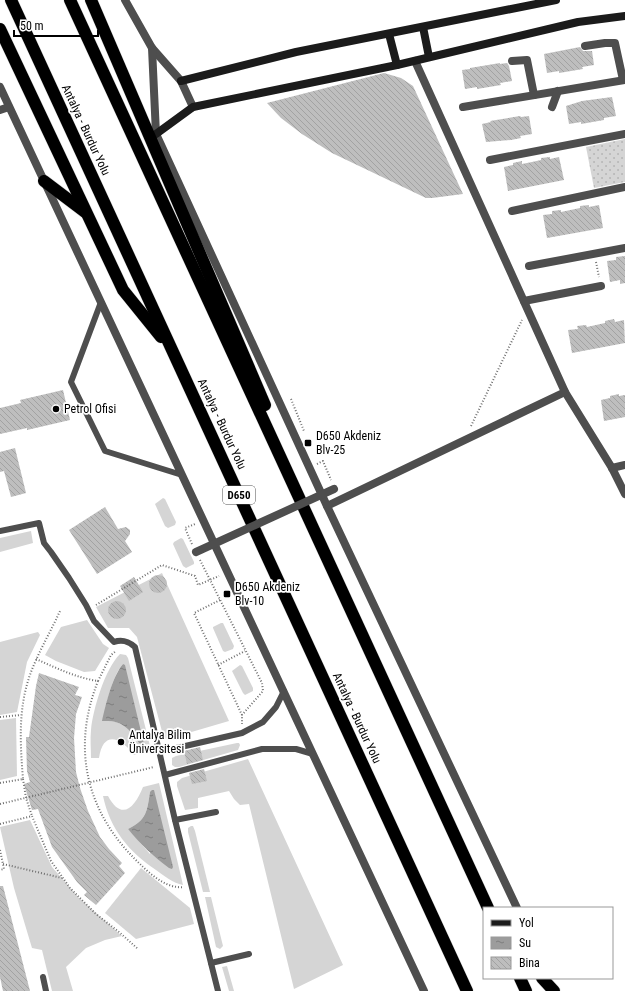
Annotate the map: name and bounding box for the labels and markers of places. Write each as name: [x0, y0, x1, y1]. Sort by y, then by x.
place label: Petrol Ofisi: [64, 402, 116, 416]
marker: Petrol Ofisi: [51, 404, 61, 414]
place label: D650 Akdeniz Blv-25: [316, 429, 381, 457]
marker: D650 Akdeniz Blv-25: [303, 438, 313, 448]
place label: D650 Akdeniz Blv-10: [235, 580, 300, 608]
marker: D650 Akdeniz Blv-10: [222, 589, 232, 599]
place label: Antalya Bilim Üniversitesi: [129, 728, 191, 756]
marker: Antalya Bilim Üniversitesi: [116, 737, 126, 747]

